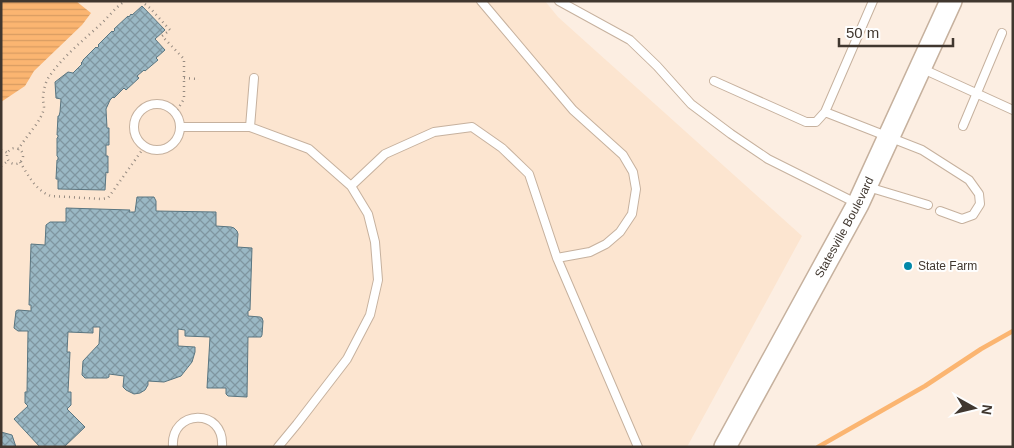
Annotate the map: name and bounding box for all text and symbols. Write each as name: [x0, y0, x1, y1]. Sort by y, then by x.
scale bar: [839, 15, 953, 47]
text: 50 m: [846, 24, 879, 41]
street label: Statesville Boulevard: [812, 175, 876, 280]
place label: State Farm: [918, 259, 977, 273]
marker: State Farm: [902, 260, 914, 272]
north arrow: [949, 383, 999, 433]
text: N: [978, 404, 996, 416]

